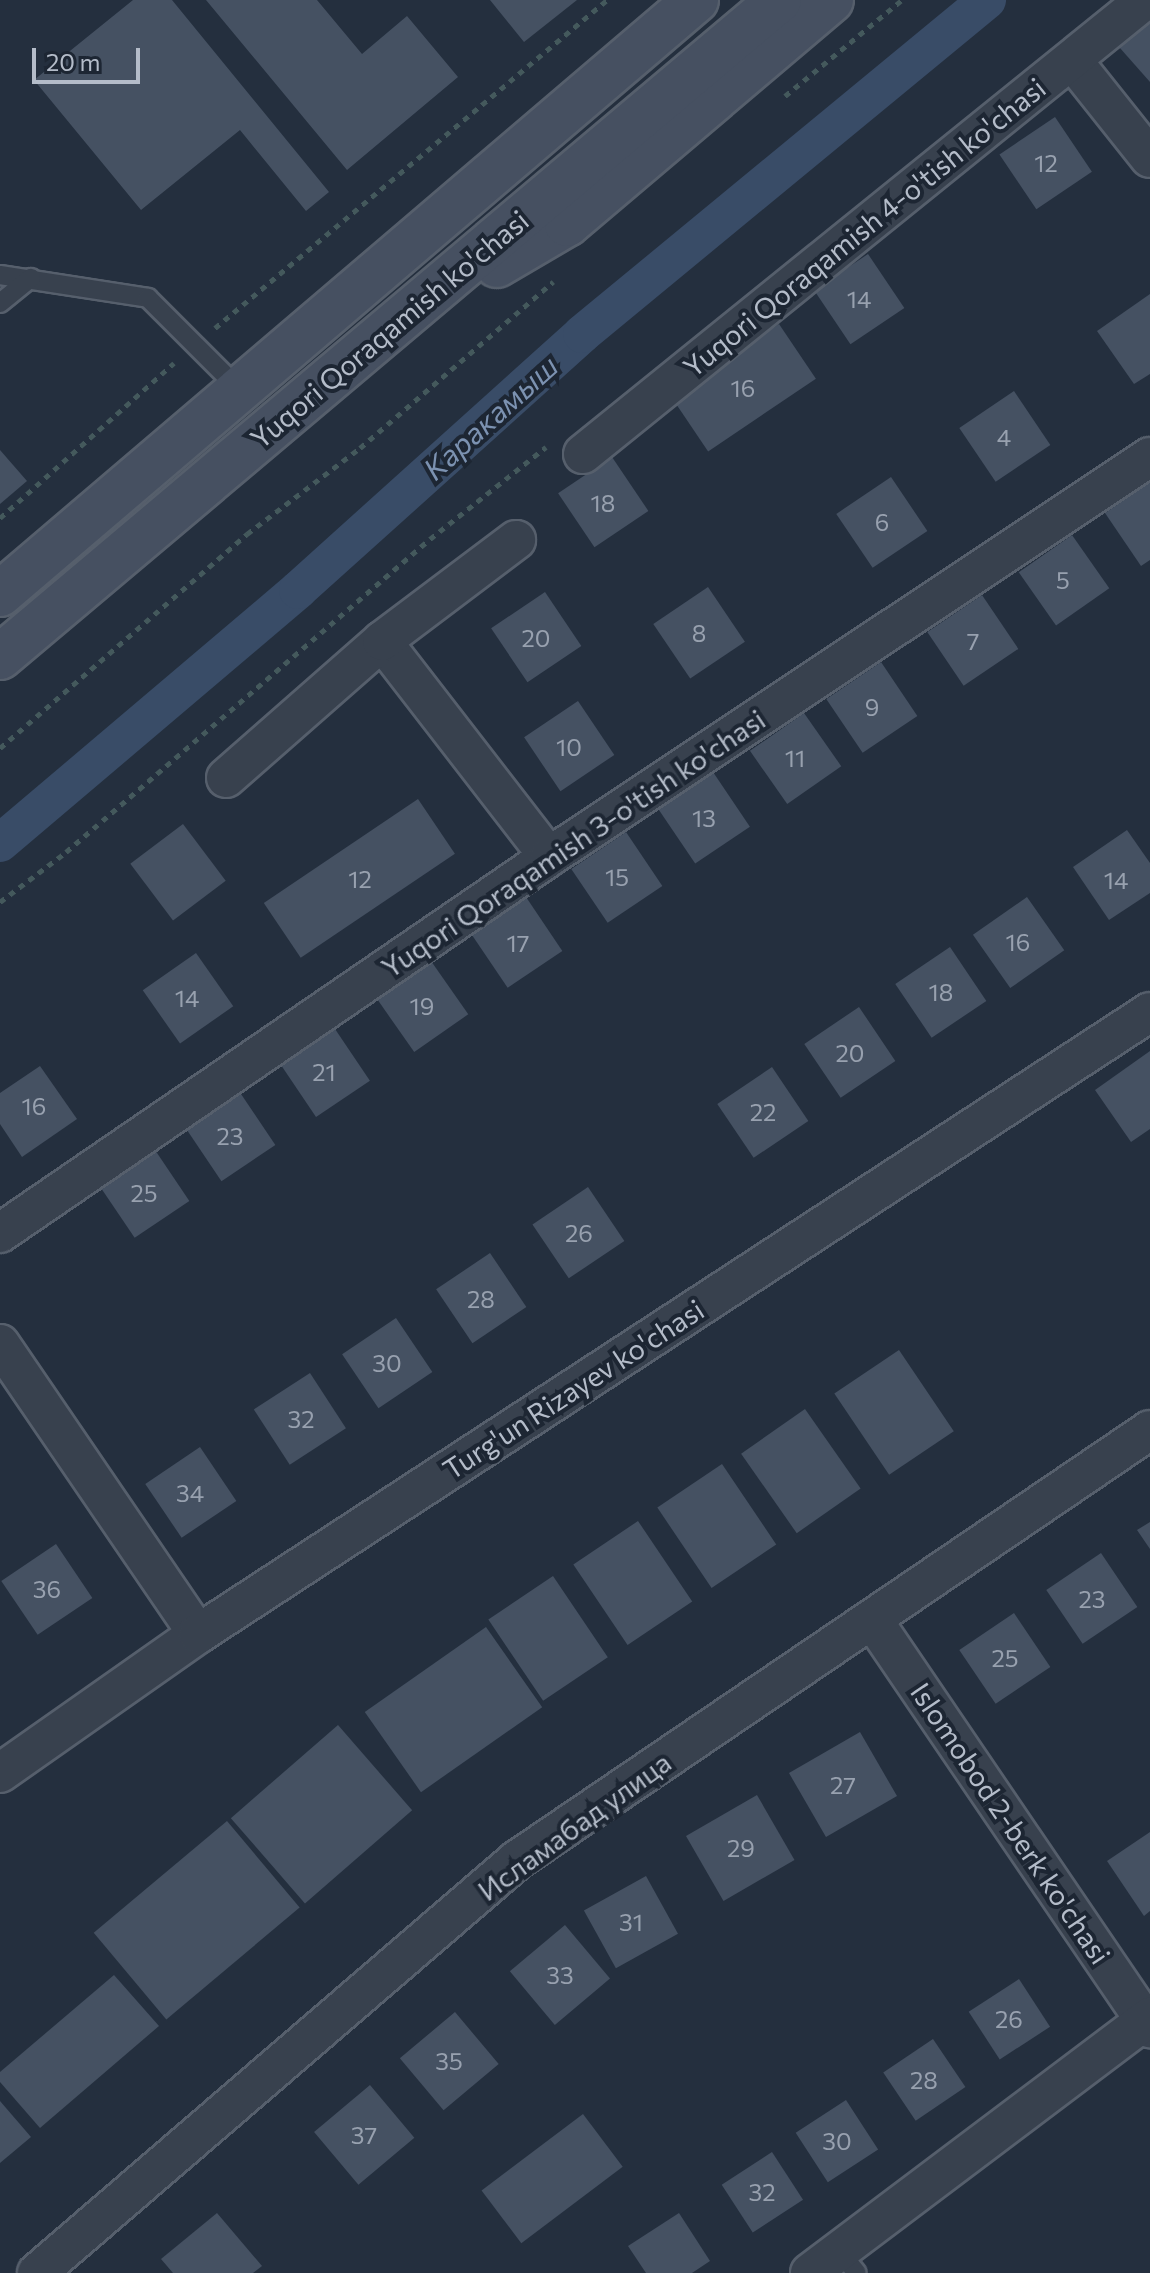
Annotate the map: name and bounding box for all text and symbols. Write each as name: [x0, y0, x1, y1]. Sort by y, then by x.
scale bar: [36, 32, 144, 82]
text: 20 m: [46, 47, 100, 76]
street label: Yuqori Qoraqamish 4-o'tish ko'chasi: [676, 70, 1052, 384]
house number: 12: [1034, 149, 1058, 177]
street label: Yuqori Qoraqamish ko'chasi: [243, 203, 535, 455]
house number: 14: [847, 285, 871, 313]
water label: Каракамыш: [415, 347, 565, 487]
house number: 16: [731, 374, 755, 402]
house number: 4: [997, 423, 1011, 451]
house number: 18: [591, 489, 615, 517]
house number: 6: [875, 508, 889, 536]
house number: 5: [1056, 566, 1070, 594]
house number: 8: [692, 619, 706, 647]
house number: 20: [522, 624, 550, 652]
house number: 7: [967, 627, 979, 655]
house number: 9: [865, 693, 879, 721]
street label: Yuqori Qoraqamish 3-o'tish ko'chasi: [375, 702, 771, 984]
house number: 10: [556, 733, 582, 761]
house number: 11: [785, 744, 805, 772]
house number: 13: [692, 804, 716, 832]
house number: 15: [605, 863, 629, 891]
house number: 12: [348, 865, 372, 893]
house number: 14: [1104, 866, 1128, 894]
house number: 16: [1006, 928, 1030, 956]
house number: 17: [507, 929, 529, 957]
house number: 18: [929, 978, 953, 1006]
house number: 14: [175, 984, 199, 1012]
house number: 19: [410, 992, 434, 1020]
house number: 20: [836, 1039, 864, 1067]
house number: 21: [312, 1058, 336, 1086]
house number: 16: [22, 1092, 46, 1120]
house number: 22: [750, 1098, 776, 1126]
house number: 23: [217, 1122, 243, 1150]
house number: 25: [130, 1179, 158, 1207]
house number: 26: [565, 1219, 593, 1247]
house number: 28: [467, 1285, 495, 1313]
street label: Turg'un Rizayev ko'chasi: [436, 1292, 710, 1486]
house number: 30: [372, 1349, 402, 1377]
house number: 32: [288, 1405, 314, 1433]
house number: 34: [176, 1479, 204, 1507]
house number: 36: [33, 1575, 61, 1603]
house number: 23: [1079, 1585, 1105, 1613]
house number: 25: [991, 1644, 1019, 1672]
street label: Islomobod 2-berk ko'chasi: [904, 1676, 1118, 1970]
street label: Исламабад улица: [471, 1745, 677, 1907]
house number: 27: [830, 1771, 856, 1799]
house number: 29: [727, 1834, 755, 1862]
house number: 31: [619, 1908, 643, 1936]
house number: 33: [546, 1961, 574, 1989]
house number: 26: [995, 2005, 1023, 2033]
house number: 35: [435, 2047, 463, 2075]
house number: 28: [910, 2066, 938, 2094]
house number: 37: [351, 2121, 377, 2149]
house number: 30: [822, 2127, 852, 2155]
house number: 32: [749, 2178, 775, 2206]

